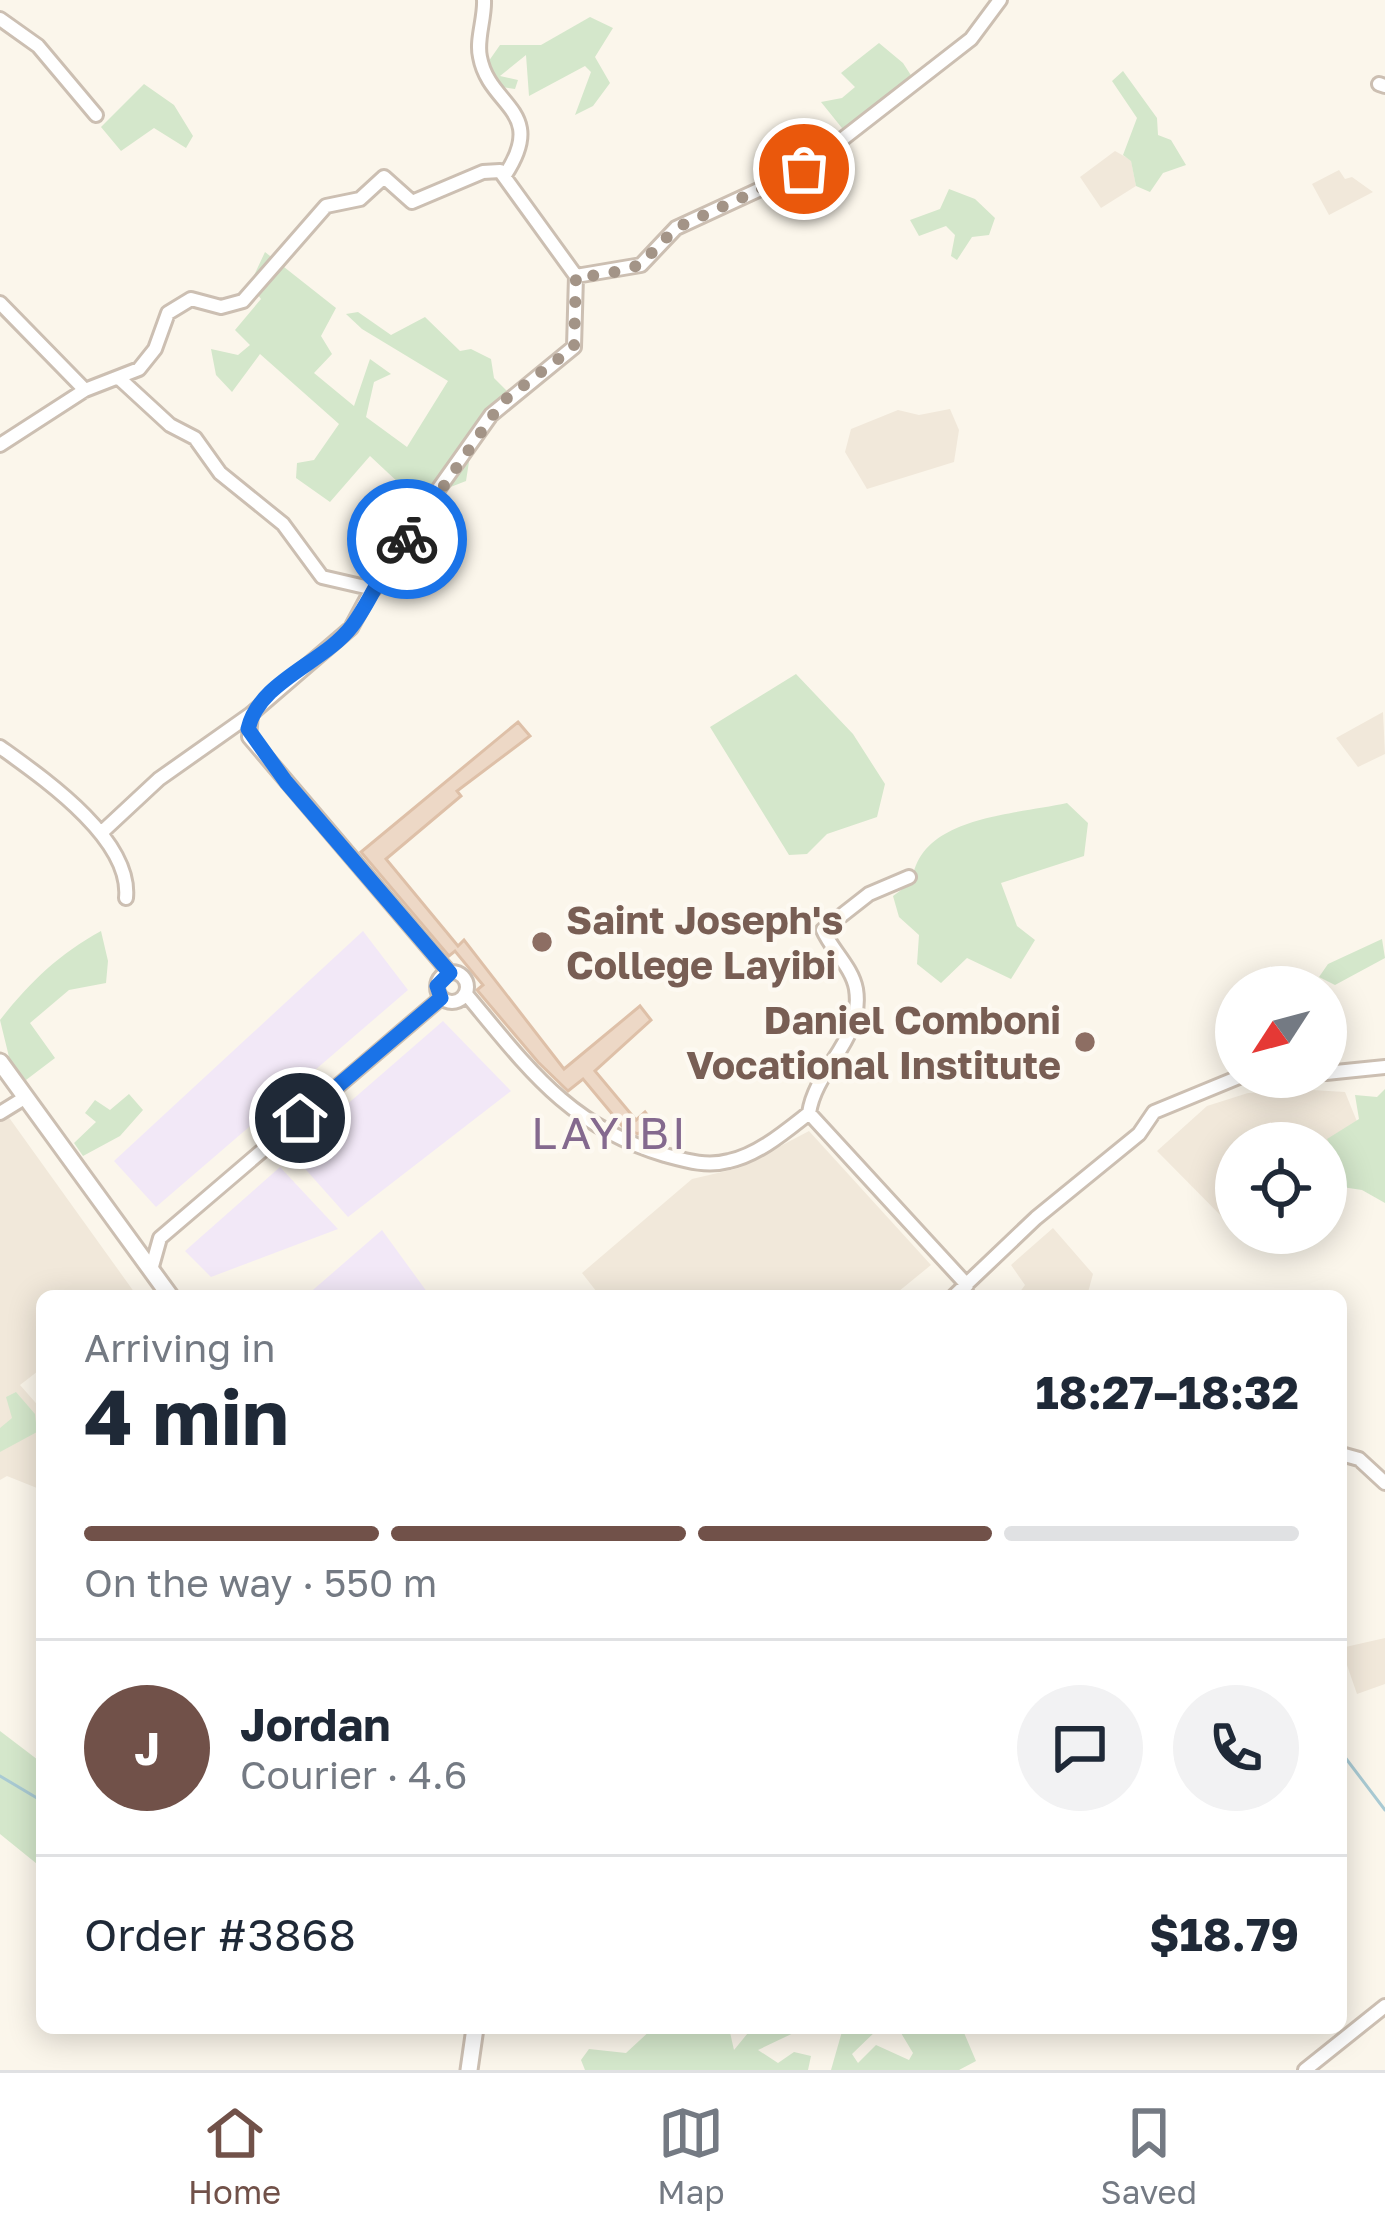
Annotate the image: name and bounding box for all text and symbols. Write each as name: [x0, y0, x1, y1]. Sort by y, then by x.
pin: [753, 118, 855, 220]
icon: bag: [771, 136, 837, 202]
courier: [347, 479, 467, 599]
icon: bike: [374, 506, 440, 572]
place label: Saint Joseph's College Layibi: [566, 896, 843, 988]
marker: Saint Joseph's College Layibi: [529, 929, 555, 955]
north arrow: [1215, 966, 1347, 1098]
map controls: [1215, 966, 1347, 1254]
place label: Daniel Comboni Vocational Institute: [686, 996, 1061, 1088]
marker: Daniel Comboni Vocational Institute: [1072, 1029, 1098, 1055]
pin: [249, 1067, 351, 1169]
icon: home: [267, 1085, 333, 1151]
district label: LAYIBI: [531, 1105, 689, 1159]
button: locate: [1215, 1122, 1347, 1254]
text: Arriving in: [84, 1324, 275, 1371]
text: 18:27–18:32: [1036, 1365, 1299, 1419]
text: 4 min: [84, 1369, 289, 1462]
text: On the way · 550 m: [84, 1559, 437, 1606]
button: chat: [1017, 1685, 1143, 1811]
button: phone: [1173, 1685, 1299, 1811]
text: Jordan: [240, 1697, 391, 1751]
text: J: [134, 1721, 160, 1775]
text: Courier · 4.6: [240, 1751, 467, 1798]
text: Order #3868: [84, 1907, 356, 1961]
text: $18.79: [1149, 1907, 1299, 1961]
tab: Home: [188, 2100, 281, 2211]
tab: Map: [657, 2100, 725, 2211]
tab: Saved: [1101, 2100, 1197, 2211]

